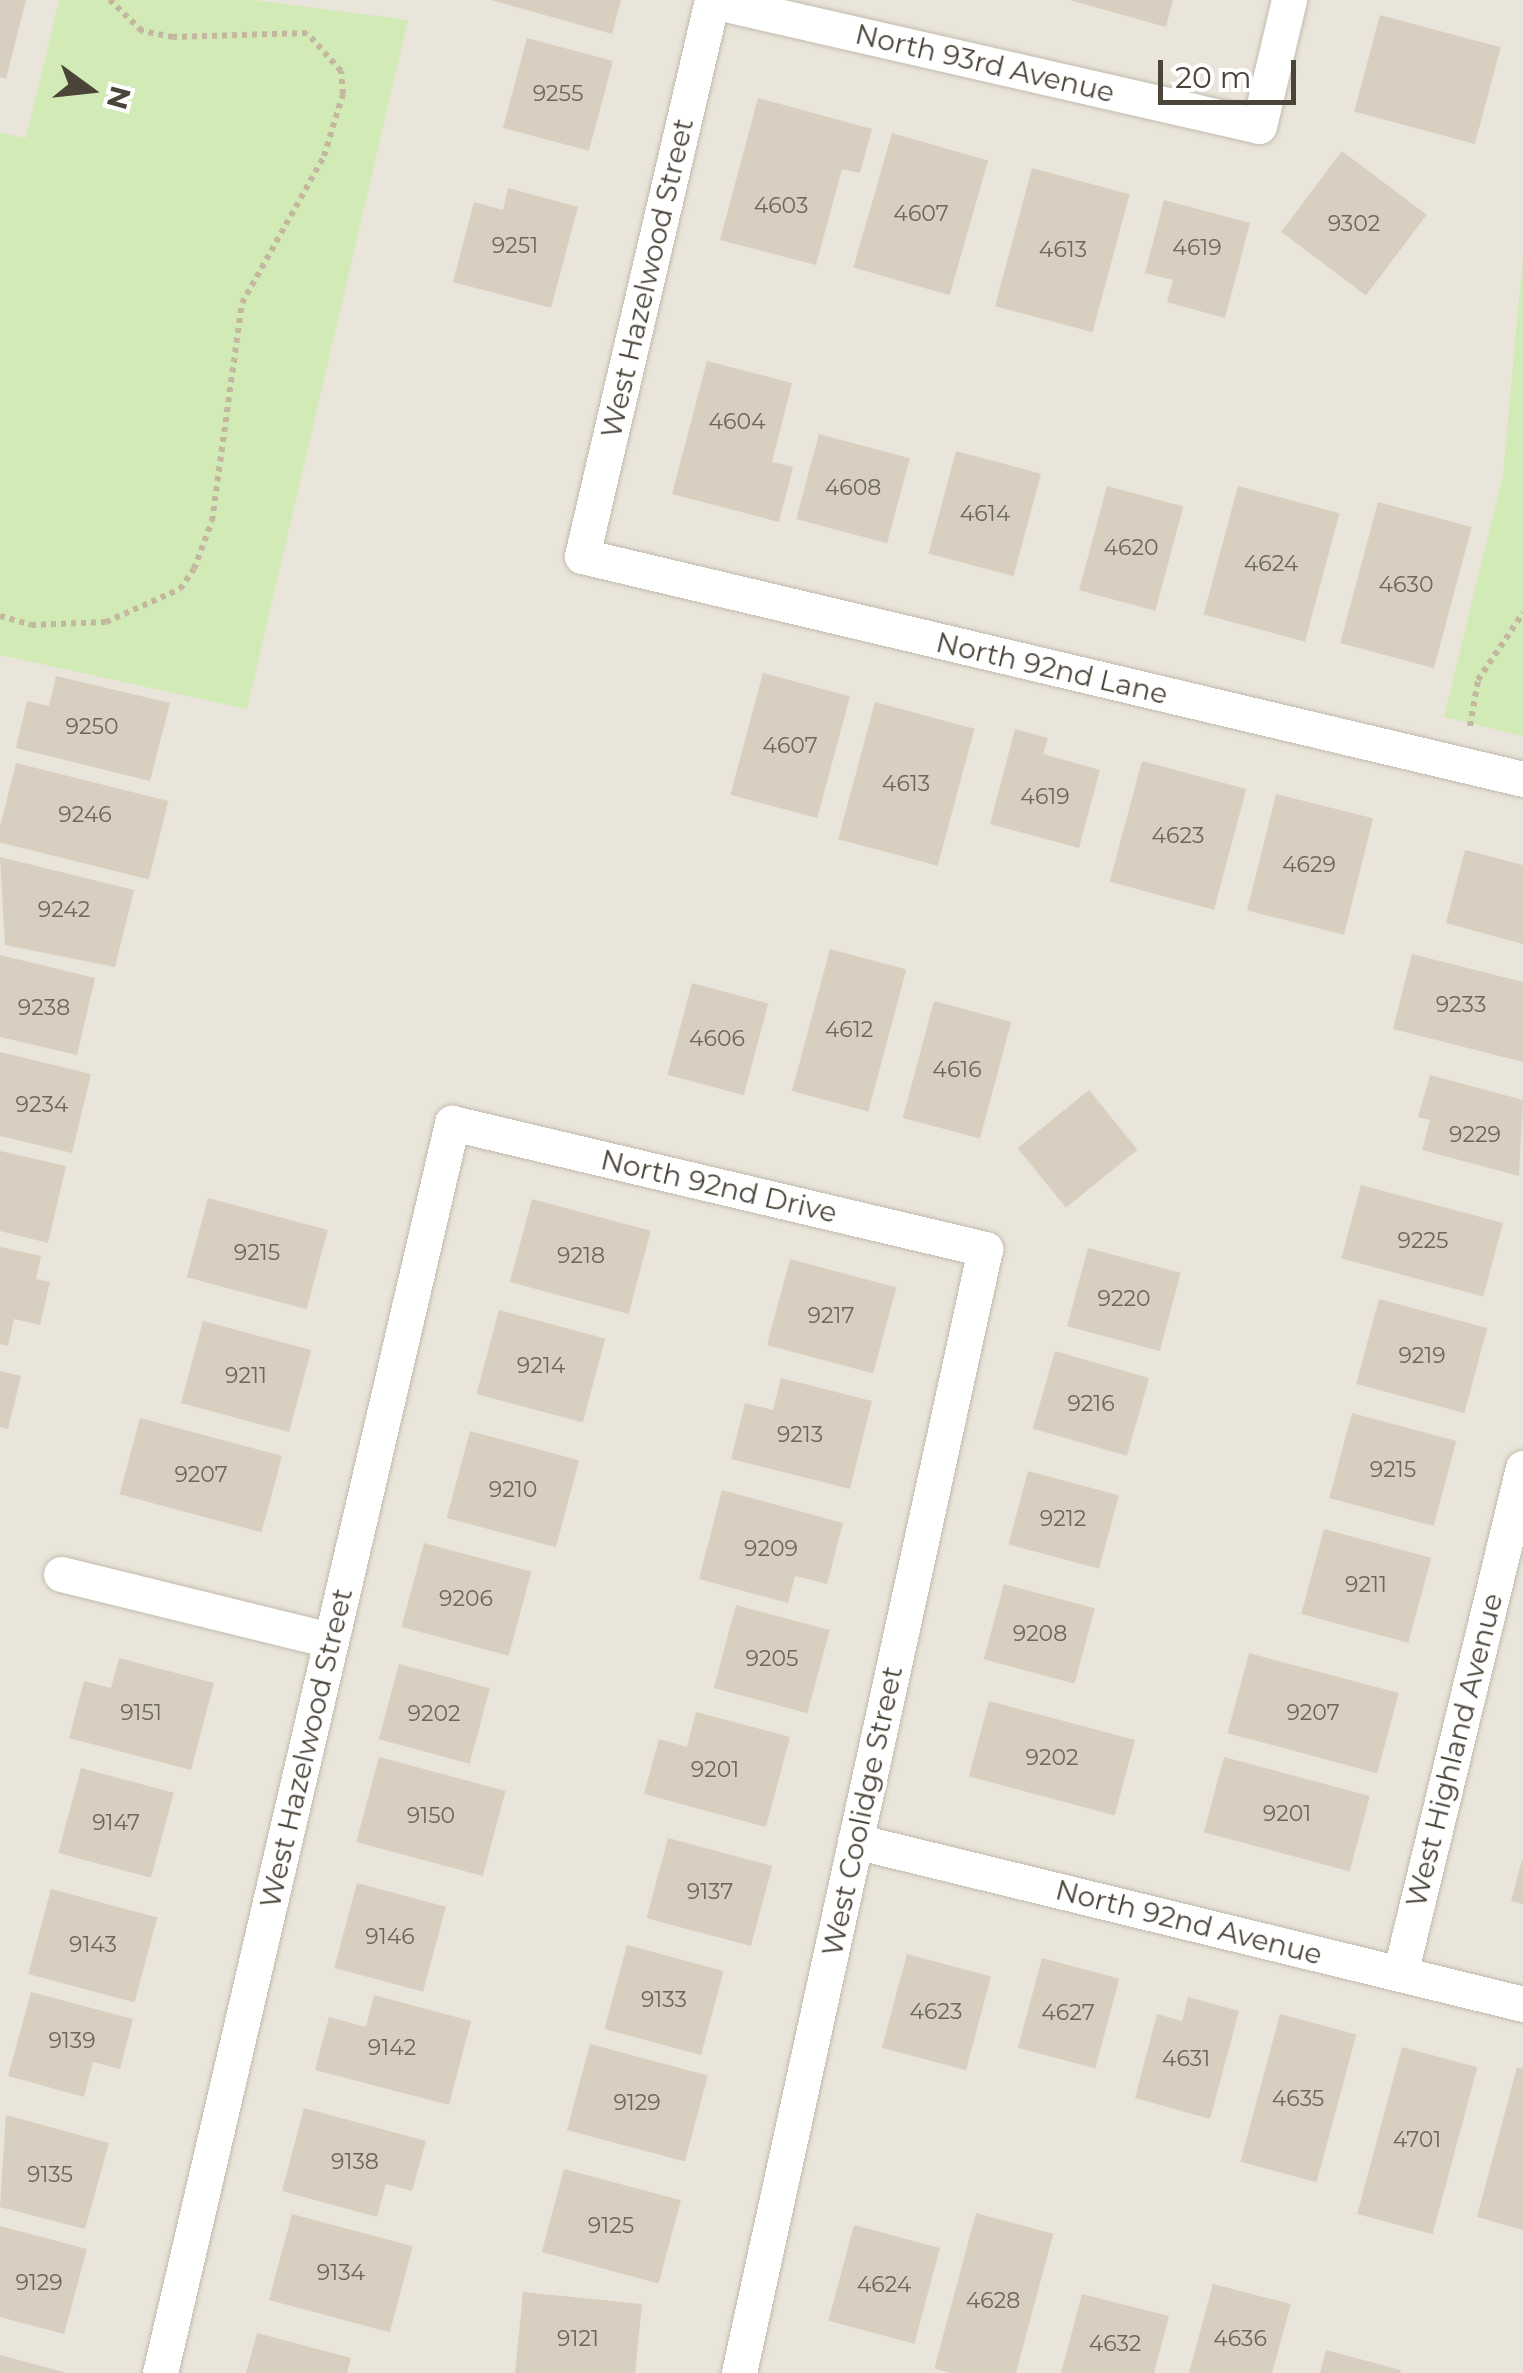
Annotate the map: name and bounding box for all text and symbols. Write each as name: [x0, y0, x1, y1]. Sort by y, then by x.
street label: North 93rd Avenue: [852, 17, 1118, 109]
north arrow: [40, 40, 140, 140]
scale bar: [1163, 40, 1300, 102]
text: 20 m: [1175, 59, 1252, 96]
house number: 9255: [533, 81, 583, 107]
text: N: [100, 82, 138, 113]
street label: West Hazelwood Street: [594, 115, 700, 441]
house number: 4603: [754, 193, 808, 219]
house number: 4607: [893, 201, 949, 227]
house number: 9302: [1328, 211, 1380, 237]
house number: 9251: [492, 233, 538, 259]
house number: 4619: [1172, 235, 1222, 261]
house number: 4613: [1039, 237, 1087, 263]
house number: 4604: [708, 409, 766, 435]
house number: 4608: [825, 475, 881, 501]
house number: 4614: [960, 501, 1010, 527]
house number: 4620: [1104, 535, 1158, 561]
house number: 4624: [1244, 551, 1298, 577]
house number: 4630: [1379, 572, 1433, 598]
street label: North 92nd Lane: [933, 625, 1171, 711]
house number: 9250: [66, 714, 118, 740]
house number: 4607: [762, 733, 818, 759]
house number: 4613: [882, 771, 930, 797]
house number: 4619: [1020, 784, 1070, 810]
house number: 9246: [58, 802, 112, 828]
house number: 4623: [1152, 823, 1204, 849]
house number: 4629: [1282, 852, 1336, 878]
house number: 9242: [38, 897, 90, 923]
house number: 9233: [1436, 992, 1486, 1018]
house number: 9238: [18, 995, 70, 1021]
house number: 4612: [825, 1017, 873, 1043]
house number: 4606: [689, 1026, 745, 1052]
house number: 4616: [932, 1057, 982, 1083]
house number: 9234: [16, 1092, 68, 1118]
house number: 9229: [1449, 1122, 1501, 1148]
street label: North 92nd Drive: [598, 1143, 840, 1229]
house number: 9225: [1398, 1228, 1448, 1254]
house number: 9215: [234, 1240, 280, 1266]
house number: 9218: [557, 1243, 605, 1269]
house number: 9220: [1098, 1286, 1150, 1312]
house number: 9217: [808, 1303, 854, 1329]
house number: 9219: [1398, 1343, 1446, 1369]
house number: 9214: [517, 1353, 565, 1379]
house number: 9211: [225, 1363, 267, 1389]
house number: 9216: [1067, 1391, 1115, 1417]
house number: 9213: [777, 1422, 823, 1448]
house number: 9215: [1370, 1457, 1416, 1483]
house number: 9207: [174, 1462, 228, 1488]
house number: 9210: [489, 1477, 537, 1503]
house number: 9212: [1040, 1506, 1086, 1532]
house number: 9209: [744, 1536, 798, 1562]
house number: 9211: [1345, 1572, 1387, 1598]
street label: West Hazelwood Street: [253, 1585, 359, 1911]
house number: 9206: [439, 1586, 493, 1612]
street label: West Highland Avenue: [1399, 1590, 1509, 1910]
house number: 9208: [1013, 1621, 1067, 1647]
house number: 9205: [746, 1646, 798, 1672]
street label: West Coolidge Street: [815, 1663, 909, 1959]
house number: 9151: [120, 1700, 162, 1726]
house number: 9207: [1286, 1700, 1340, 1726]
house number: 9202: [408, 1701, 460, 1727]
house number: 9202: [1026, 1745, 1078, 1771]
house number: 9201: [691, 1757, 739, 1783]
house number: 9201: [1263, 1801, 1311, 1827]
house number: 9150: [407, 1803, 455, 1829]
house number: 9147: [92, 1810, 140, 1836]
street label: North 92nd Avenue: [1052, 1873, 1326, 1971]
house number: 9137: [687, 1879, 733, 1905]
house number: 9146: [365, 1924, 415, 1950]
house number: 9143: [69, 1932, 117, 1958]
house number: 9133: [641, 1987, 687, 2013]
house number: 4623: [910, 1999, 962, 2025]
house number: 4627: [1041, 2000, 1095, 2026]
house number: 9139: [48, 2028, 96, 2054]
house number: 9142: [368, 2035, 416, 2061]
house number: 4631: [1162, 2046, 1210, 2072]
house number: 4635: [1272, 2086, 1324, 2112]
house number: 9129: [613, 2090, 661, 2116]
house number: 4701: [1393, 2127, 1441, 2153]
house number: 9138: [331, 2149, 379, 2175]
house number: 9135: [27, 2162, 73, 2188]
house number: 9125: [588, 2213, 634, 2239]
house number: 9134: [317, 2260, 365, 2286]
house number: 9129: [15, 2270, 63, 2296]
house number: 4624: [857, 2272, 911, 2298]
house number: 4628: [966, 2288, 1020, 2314]
house number: 9121: [557, 2326, 599, 2352]
house number: 4636: [1213, 2326, 1267, 2352]
house number: 4632: [1089, 2331, 1141, 2357]

